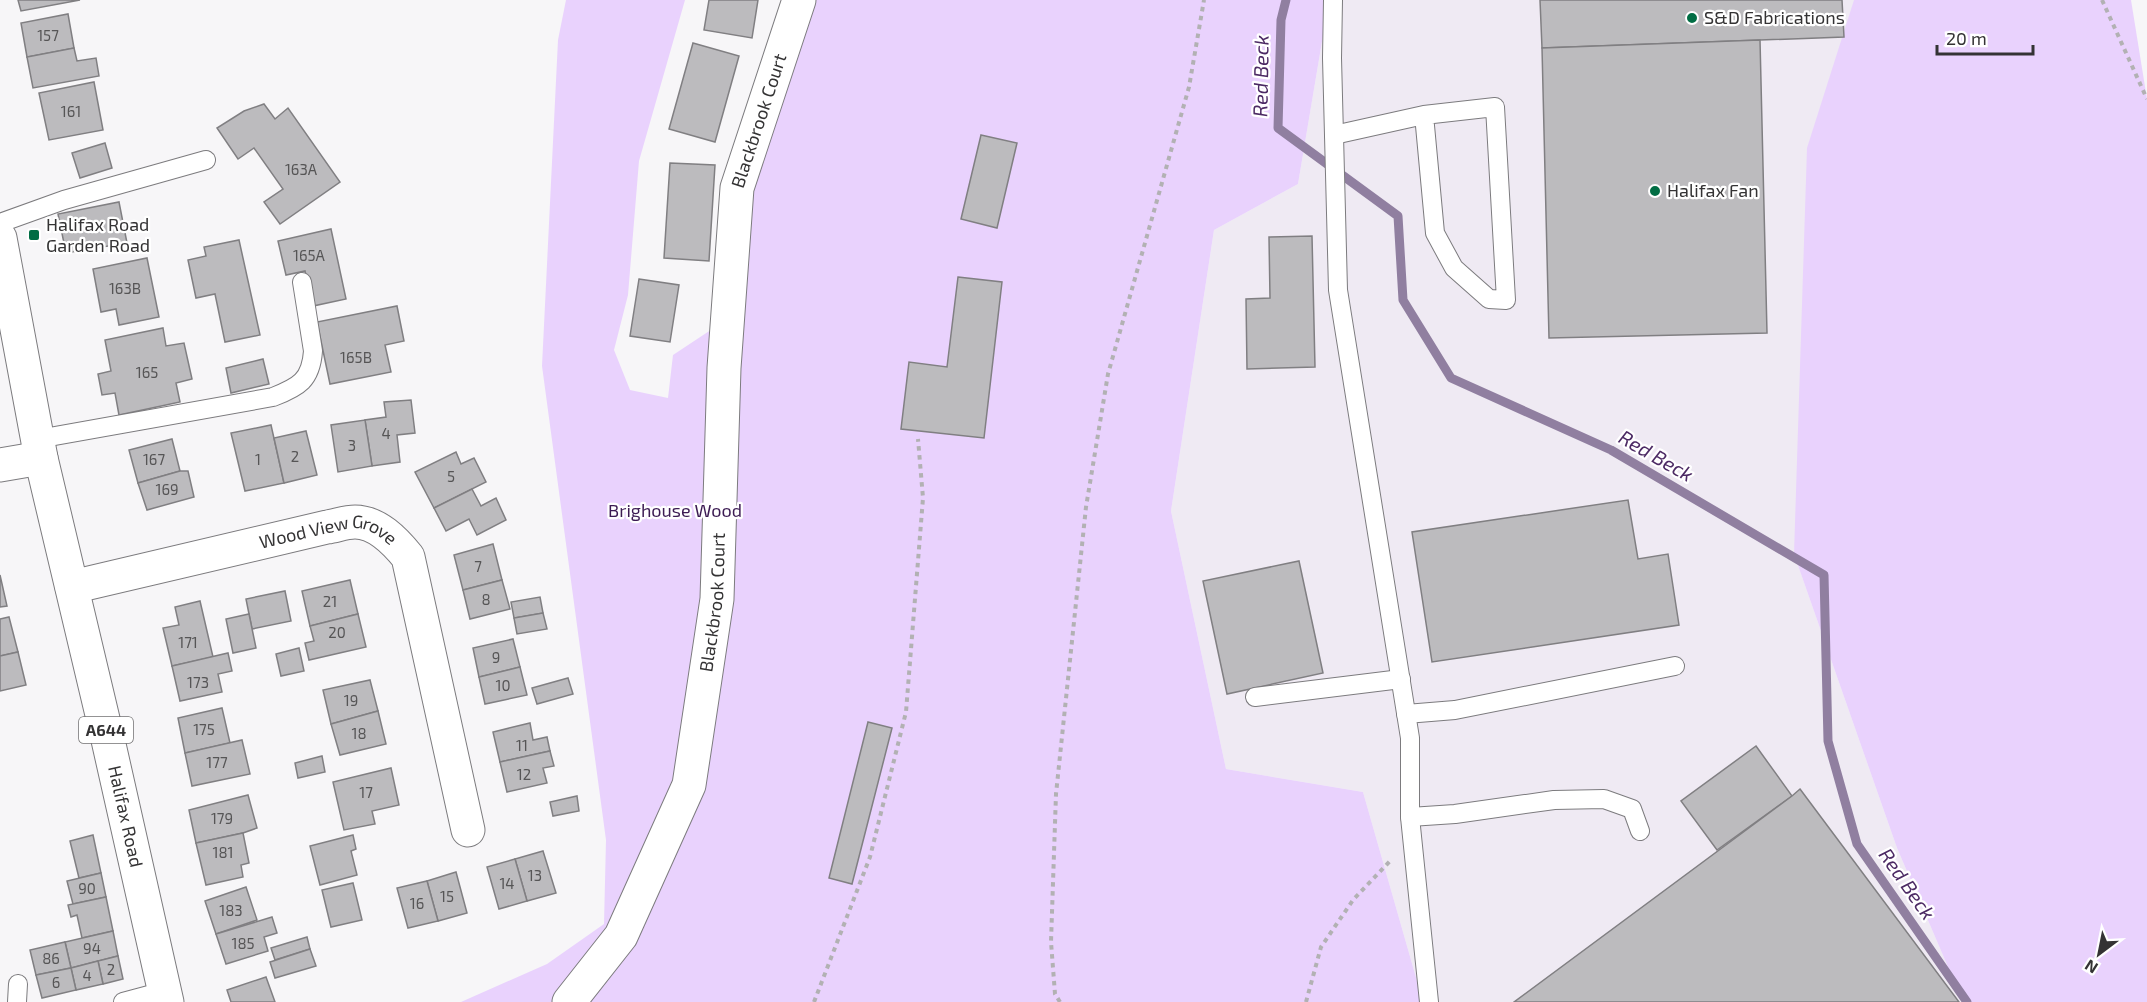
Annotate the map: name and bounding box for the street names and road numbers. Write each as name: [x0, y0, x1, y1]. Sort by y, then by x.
street label: Blackbrook Court: [726, 51, 791, 190]
street label: Blackbrook Court: [694, 532, 729, 673]
street label: Wood View Grove: [253, 534, 397, 558]
road number: A644: [79, 717, 133, 743]
street label: Halifax Road: [104, 763, 148, 869]

